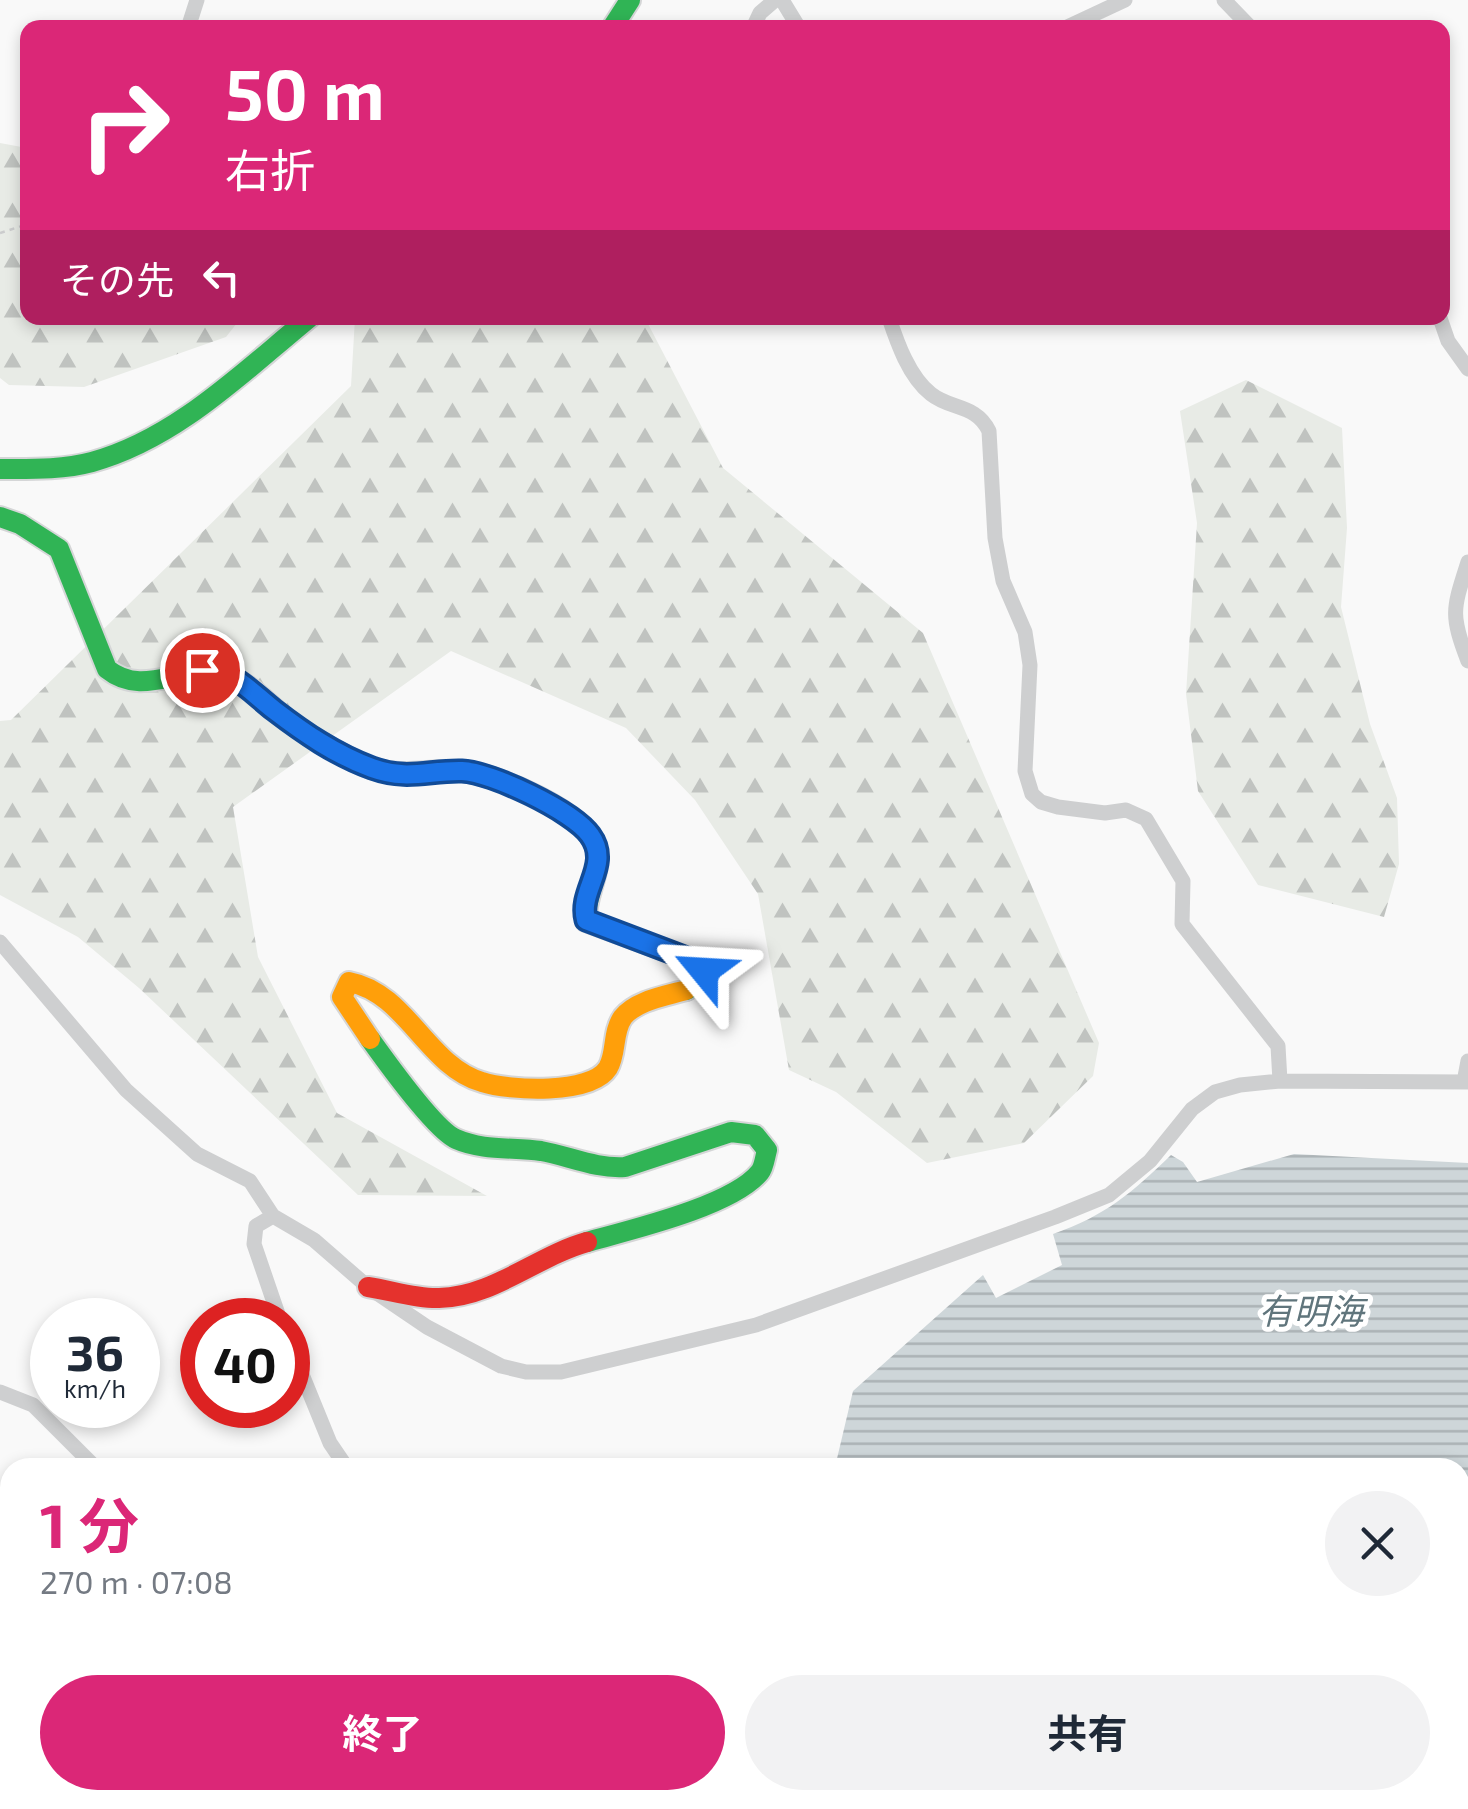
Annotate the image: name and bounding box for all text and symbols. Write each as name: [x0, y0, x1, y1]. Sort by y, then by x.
text: 50 m: [225, 50, 385, 134]
icon: right: [60, 60, 190, 190]
text: 右折: [225, 142, 315, 196]
icon: left: [194, 250, 249, 305]
text: その先: [60, 256, 174, 302]
pin: [160, 628, 245, 713]
icon: arrive: [175, 643, 230, 698]
position arrow: [652, 919, 756, 1023]
water label: 有明海: [1258, 1289, 1368, 1331]
speed limit sign: 40: [180, 1298, 310, 1428]
text: 36: [66, 1321, 124, 1381]
text: km/h: [64, 1373, 126, 1403]
text: 1 分: [40, 1488, 139, 1560]
button: close: [1325, 1491, 1430, 1596]
text: 270 m · 07:08: [40, 1562, 233, 1600]
button: 終了: [40, 1675, 725, 1790]
button: 共有: [745, 1675, 1430, 1790]

